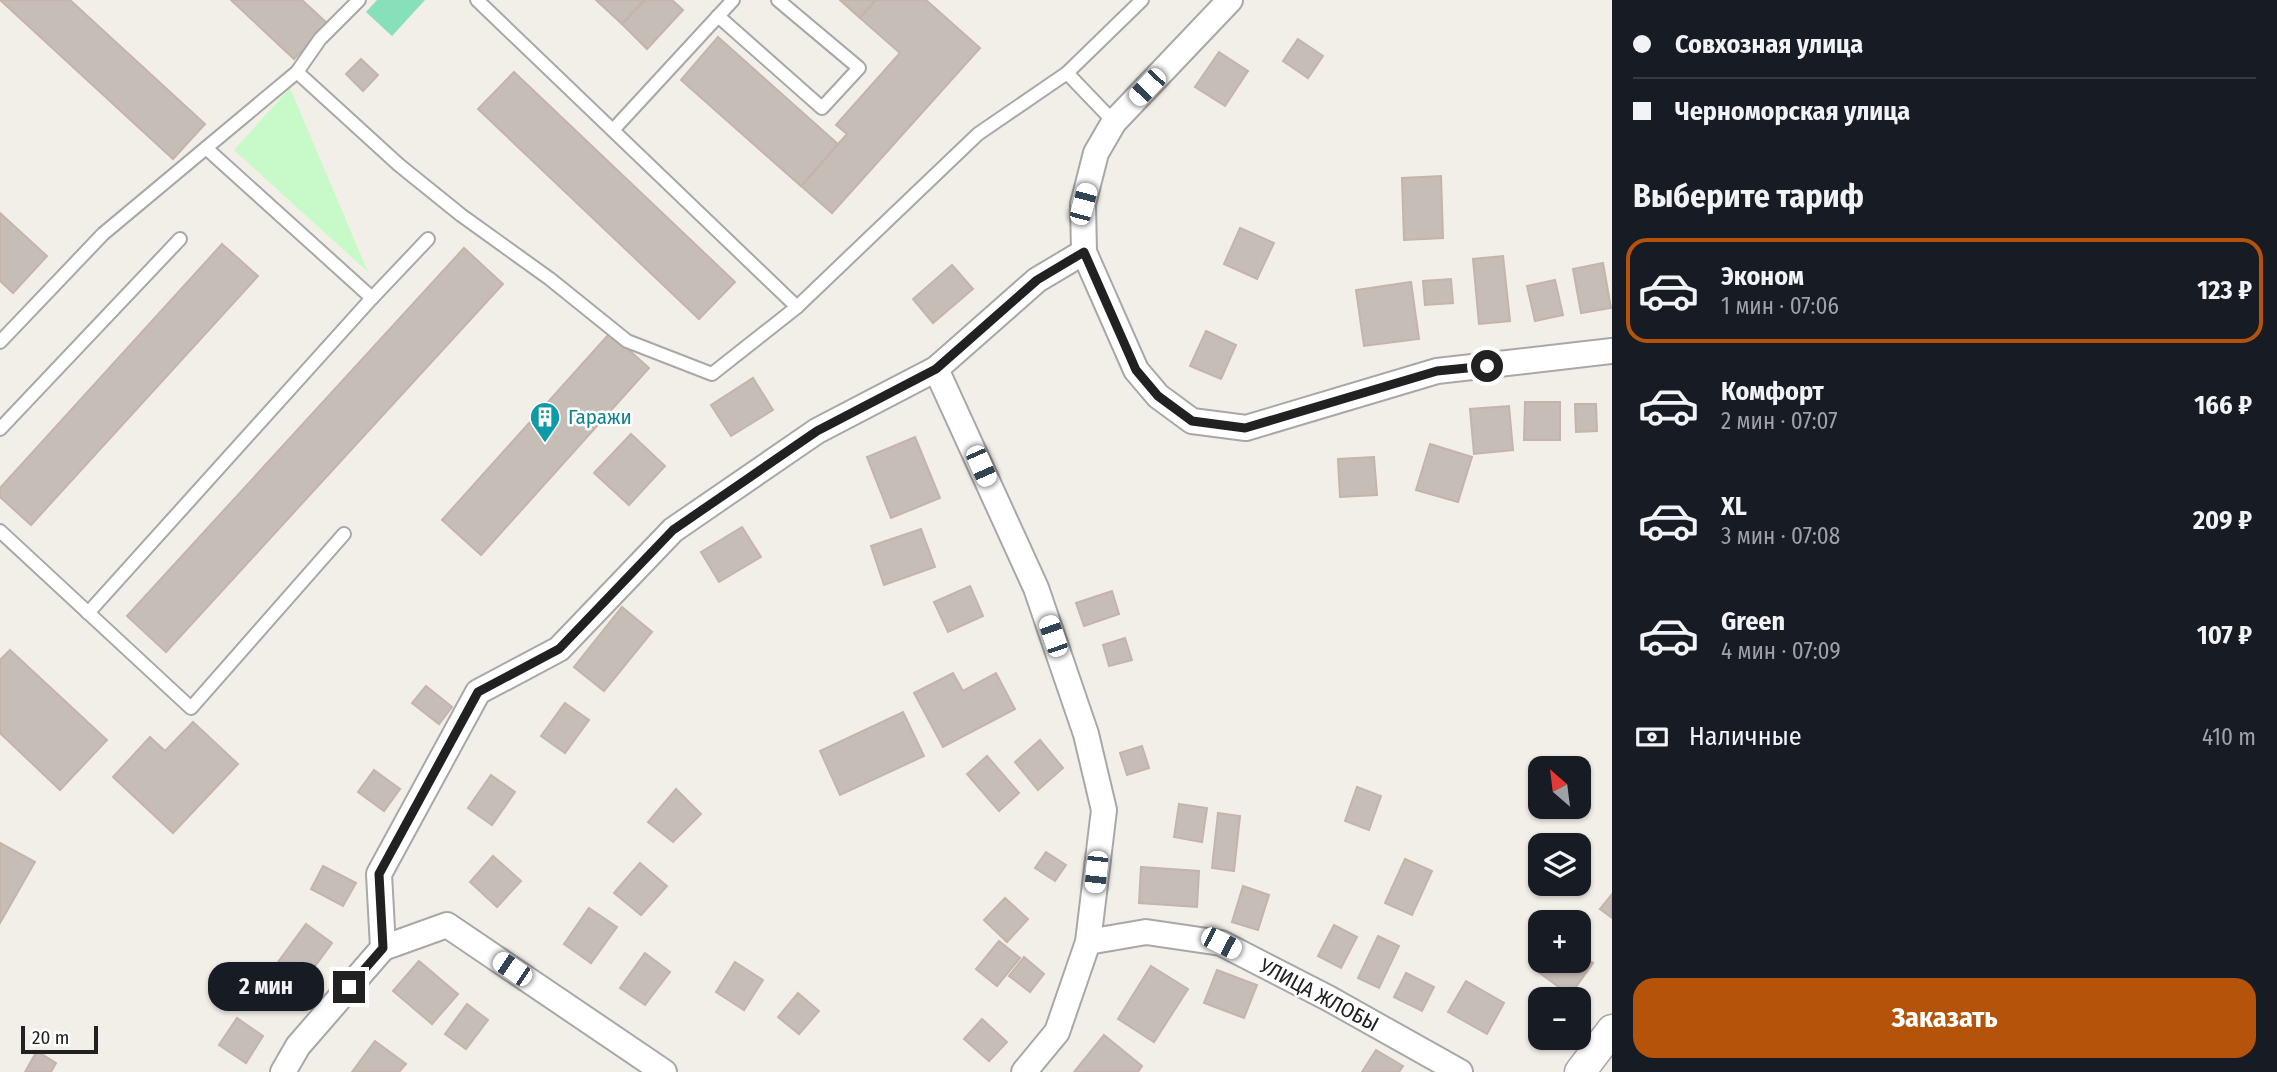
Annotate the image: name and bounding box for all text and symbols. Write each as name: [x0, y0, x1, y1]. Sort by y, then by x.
text: Совхозная улица: [1675, 29, 1863, 60]
car: [1125, 65, 1170, 109]
text: Черноморская улица: [1675, 96, 1910, 127]
text: Выберите тариф: [1633, 177, 1864, 215]
car: [1068, 181, 1099, 227]
icon: car: [1637, 259, 1700, 322]
text: Эконом: [1721, 261, 1804, 292]
text: 123 ₽: [2197, 275, 2252, 306]
text: 1 мин · 07:06: [1721, 292, 1839, 320]
route start: [1471, 350, 1503, 382]
icon: car: [1637, 374, 1700, 437]
text: Комфорт: [1721, 376, 1824, 407]
text: 166 ₽: [2194, 390, 2252, 421]
building icon: Гаражи: [528, 400, 562, 444]
place label: Гаражи: [568, 404, 632, 430]
text: 2 мин · 07:07: [1721, 407, 1837, 435]
car: [963, 443, 1000, 489]
icon: car: [1637, 489, 1700, 552]
text: XL: [1721, 491, 1747, 522]
text: 209 ₽: [2193, 505, 2252, 536]
text: 3 мин · 07:08: [1721, 522, 1840, 550]
icon: car: [1637, 604, 1700, 667]
text: Green: [1721, 606, 1785, 637]
car: [1037, 613, 1070, 659]
text: 107 ₽: [2197, 620, 2252, 651]
text: 4 мин · 07:09: [1721, 637, 1841, 665]
icon: cash: [1633, 718, 1671, 756]
text: Наличные: [1689, 721, 1802, 752]
text: 410 m: [2202, 723, 2256, 751]
north arrow: [1528, 756, 1591, 819]
map controls: [1528, 756, 1591, 1050]
button: layers: [1528, 833, 1591, 896]
car: [1084, 850, 1109, 894]
button: +: [1528, 910, 1591, 973]
car: [1198, 924, 1245, 962]
car: [489, 949, 536, 989]
street label: УЛИЦА ЖЛОБЫ: [1254, 952, 1383, 1037]
callout: 2 мин: [209, 962, 324, 1012]
route end: [333, 971, 365, 1003]
text: 2 мин: [239, 972, 293, 1000]
button: Заказать: [1633, 978, 2256, 1058]
button: −: [1528, 987, 1591, 1050]
scale bar: [21, 1023, 98, 1055]
text: 20 m: [32, 1026, 69, 1049]

